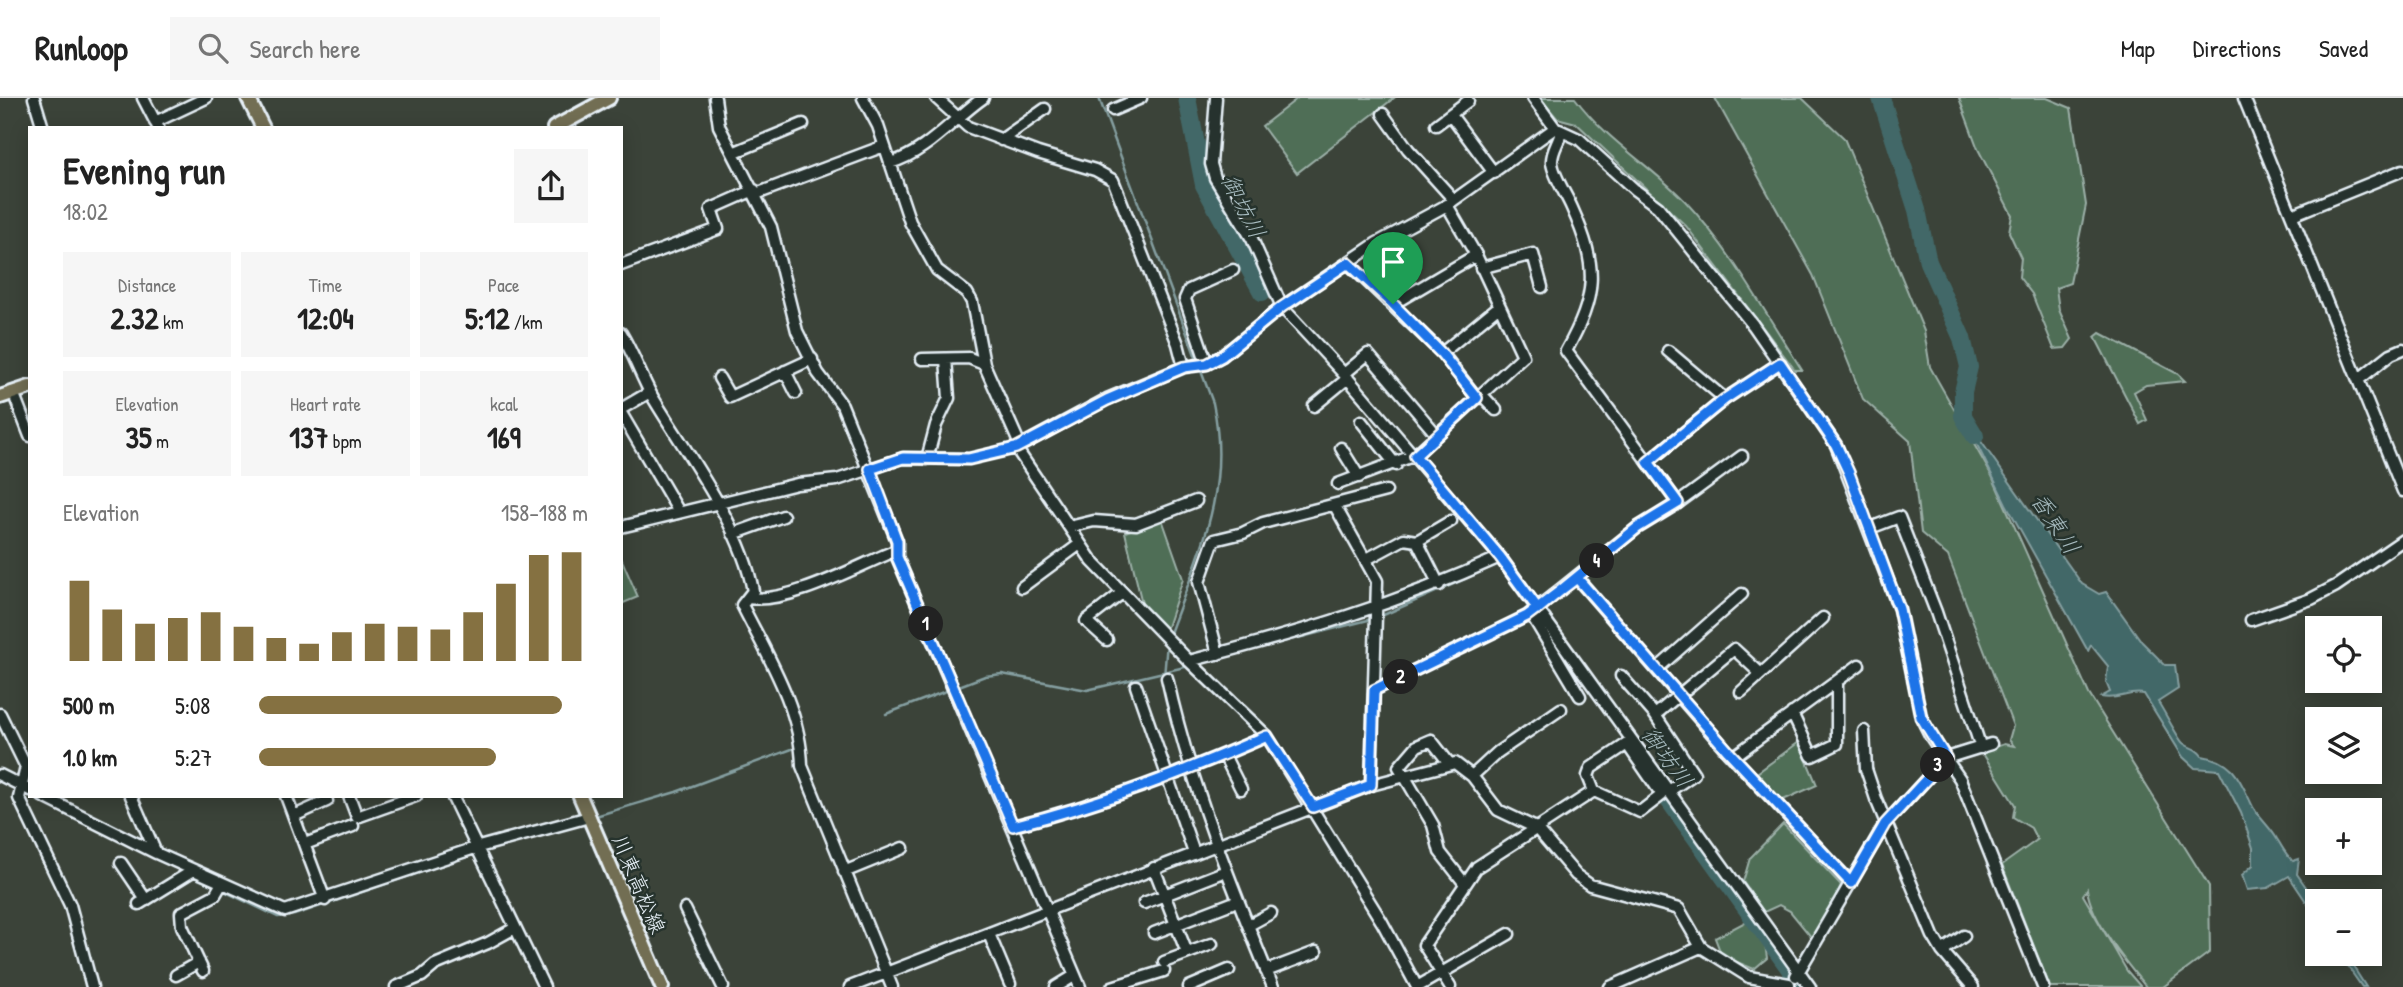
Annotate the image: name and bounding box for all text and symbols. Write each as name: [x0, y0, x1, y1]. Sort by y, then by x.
search box: [170, 17, 660, 80]
text: Runloop: [35, 26, 128, 70]
icon: search: [194, 29, 232, 67]
text: Search here: [250, 31, 361, 66]
text: Map: [2121, 32, 2155, 64]
text: Directions: [2193, 32, 2281, 64]
text: Saved: [2319, 32, 2368, 64]
text: Evening run: [63, 144, 226, 196]
button: share: [514, 149, 588, 223]
water label: 御坊川: [1215, 168, 1273, 244]
text: 18:02: [63, 196, 108, 227]
pin: [1363, 232, 1423, 304]
icon: arrive: [1374, 243, 1412, 281]
text: Distance: [118, 272, 176, 298]
text: Time: [309, 272, 342, 298]
text: Pace: [488, 272, 520, 298]
text: 2.32: [111, 298, 159, 338]
text: 12:04: [297, 298, 354, 338]
text: 5:12: [465, 298, 510, 338]
text: km: [159, 309, 184, 335]
text: /km: [510, 309, 543, 335]
text: Elevation: [116, 391, 179, 417]
text: Heart rate: [290, 391, 361, 417]
text: kcal: [490, 391, 518, 417]
text: 35: [125, 417, 152, 457]
text: 137: [289, 417, 328, 457]
text: 169: [487, 417, 521, 457]
text: m: [152, 428, 169, 454]
text: bpm: [328, 428, 362, 454]
water label: 香東川: [2024, 486, 2088, 560]
text: Elevation: [63, 497, 139, 528]
text: 158–188 m: [501, 497, 588, 528]
pin: 4: [1580, 544, 1614, 578]
text: 4: [1593, 547, 1600, 573]
pin: 1: [908, 606, 944, 642]
text: 1: [922, 610, 929, 636]
map controls: [2305, 616, 2382, 966]
button: locate: [2305, 616, 2382, 693]
pin: 2: [1384, 660, 1418, 694]
text: 2: [1396, 663, 1405, 689]
text: 500 m: [63, 690, 114, 721]
text: 5:08: [175, 690, 210, 721]
button: layers: [2305, 707, 2382, 784]
water label: 御坊川: [1635, 720, 1701, 794]
text: 1.0 km: [63, 742, 117, 773]
text: 5:27: [175, 742, 212, 773]
pin: 3: [1920, 748, 1955, 782]
text: 3: [1933, 751, 1942, 777]
button: +: [2305, 798, 2382, 875]
street label: 川東高松線: [605, 830, 673, 938]
button: −: [2305, 889, 2382, 966]

